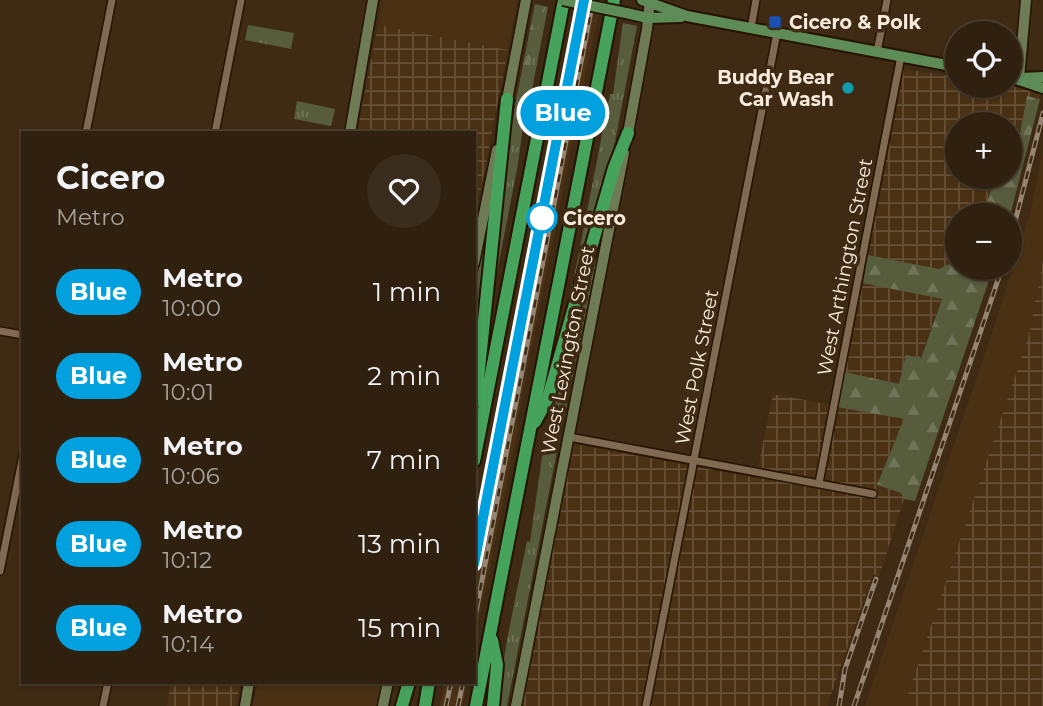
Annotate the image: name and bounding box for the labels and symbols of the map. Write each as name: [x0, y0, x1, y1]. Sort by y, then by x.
place label: Cicero & Polk: [789, 11, 921, 34]
marker: Cicero & Polk: [767, 14, 783, 30]
place label: Buddy Bear Car Wash: [717, 66, 834, 111]
marker: Buddy Bear Car Wash: [840, 80, 856, 96]
line badge: Blue: [514, 90, 612, 136]
street label: West Arthington Street: [813, 156, 877, 378]
marker: Cicero: [527, 203, 557, 233]
place label: Cicero: [563, 207, 626, 230]
street label: West Lexington Street: [537, 244, 600, 456]
street label: West Polk Street: [671, 287, 723, 447]

